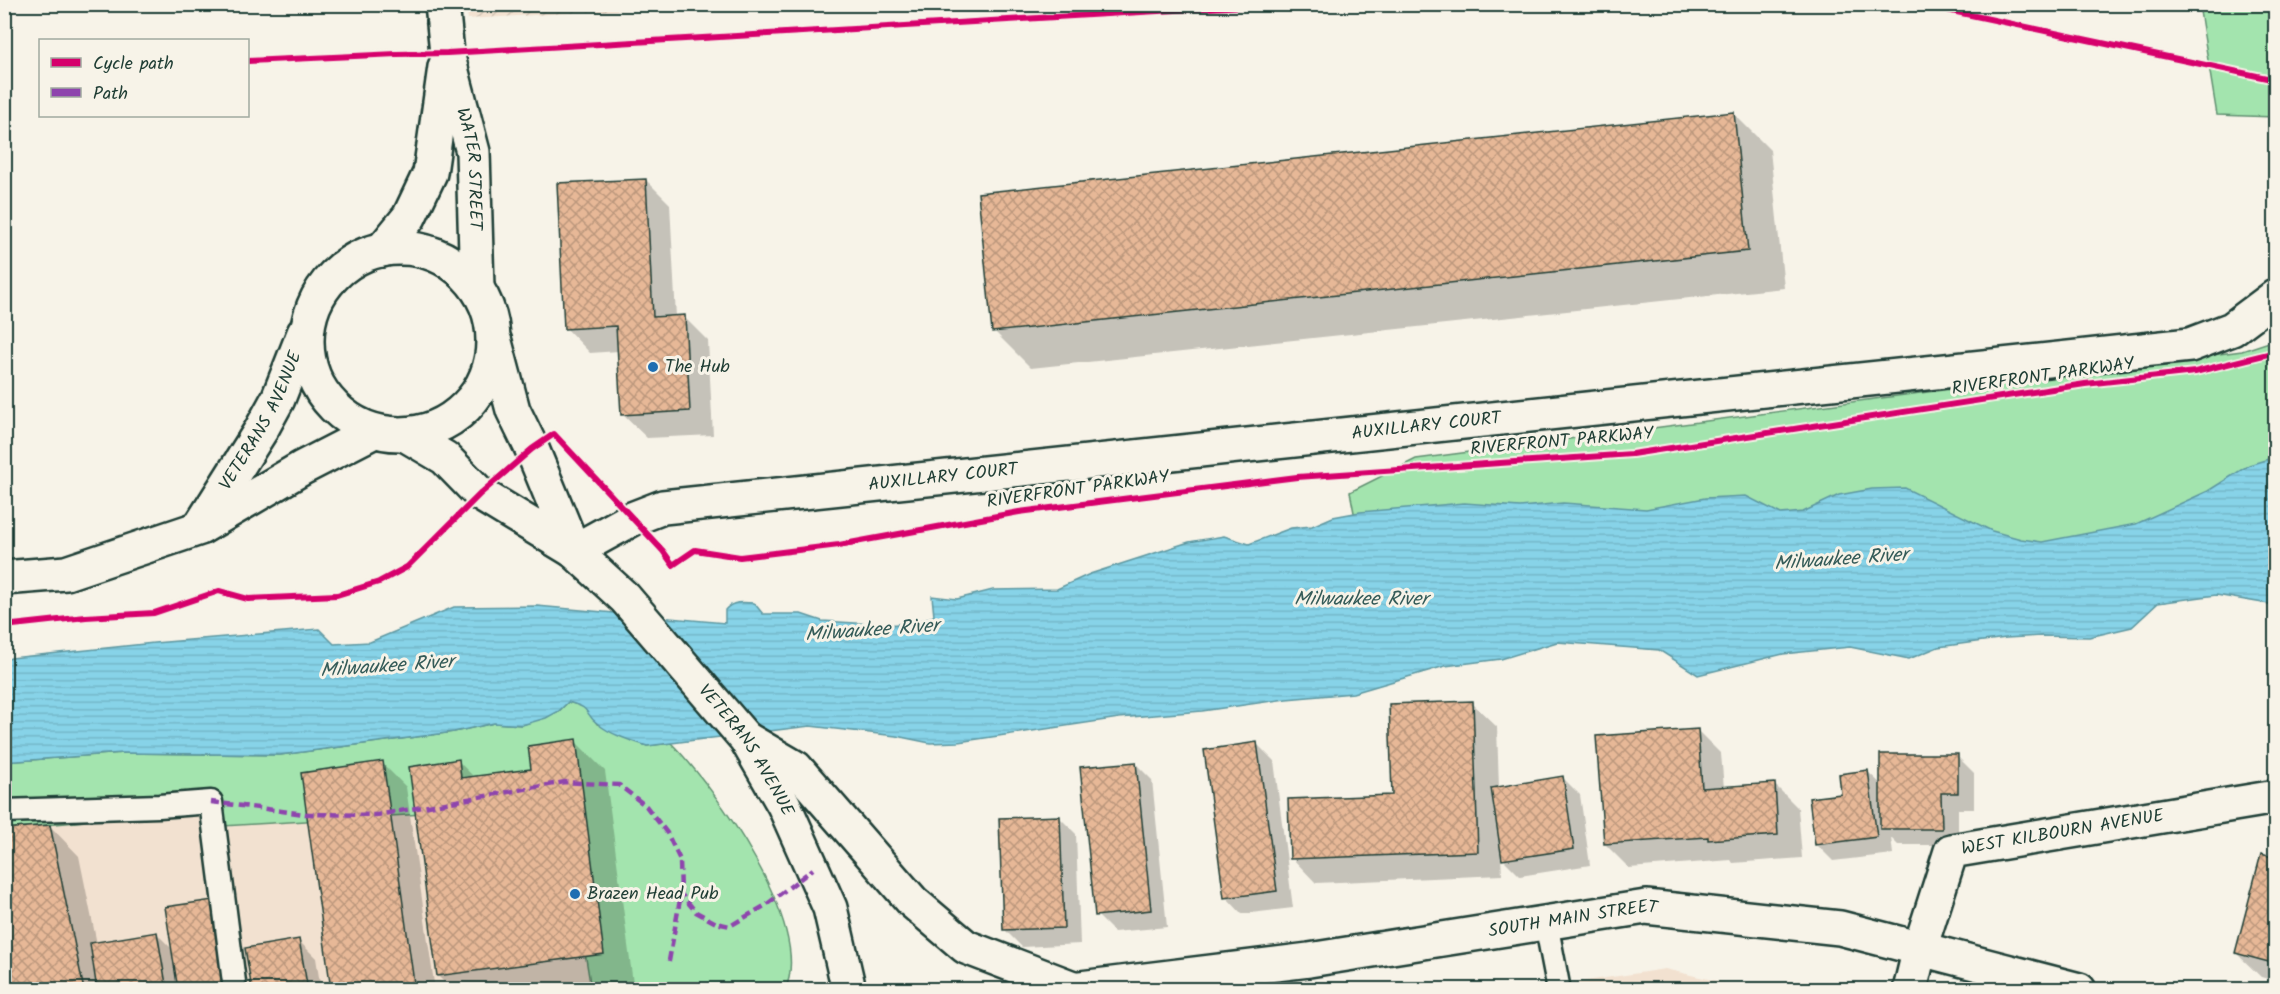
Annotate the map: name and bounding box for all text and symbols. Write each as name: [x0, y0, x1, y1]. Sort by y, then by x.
legend: [39, 39, 249, 117]
text: Cycle path: [93, 50, 174, 79]
text: Path: [93, 80, 128, 109]
street label: WATER STREET: [447, 105, 490, 232]
street label: VETERANS AVENUE: [212, 346, 310, 496]
street label: RIVERFRONT PARKWAY: [1950, 350, 2137, 404]
place label: The Hub: [665, 353, 730, 382]
marker: The Hub: [646, 360, 660, 374]
street label: AUXILLARY COURT: [1350, 404, 1504, 448]
street label: RIVERFRONT PARKWAY: [1469, 419, 1656, 464]
street label: AUXILLARY COURT: [867, 455, 1020, 500]
street label: RIVERFRONT PARKWAY: [985, 463, 1172, 517]
water label: Milwaukee River: [1773, 539, 1913, 581]
water label: Milwaukee River: [1294, 584, 1432, 616]
water label: Milwaukee River: [804, 610, 944, 652]
water label: Milwaukee River: [319, 646, 459, 688]
street label: VETERANS AVENUE: [691, 678, 802, 821]
street label: WEST KILBOURN AVENUE: [1959, 801, 2166, 864]
place label: Brazen Head Pub: [587, 880, 719, 909]
marker: Brazen Head Pub: [568, 887, 582, 901]
street label: SOUTH MAIN STREET: [1486, 892, 1660, 946]

